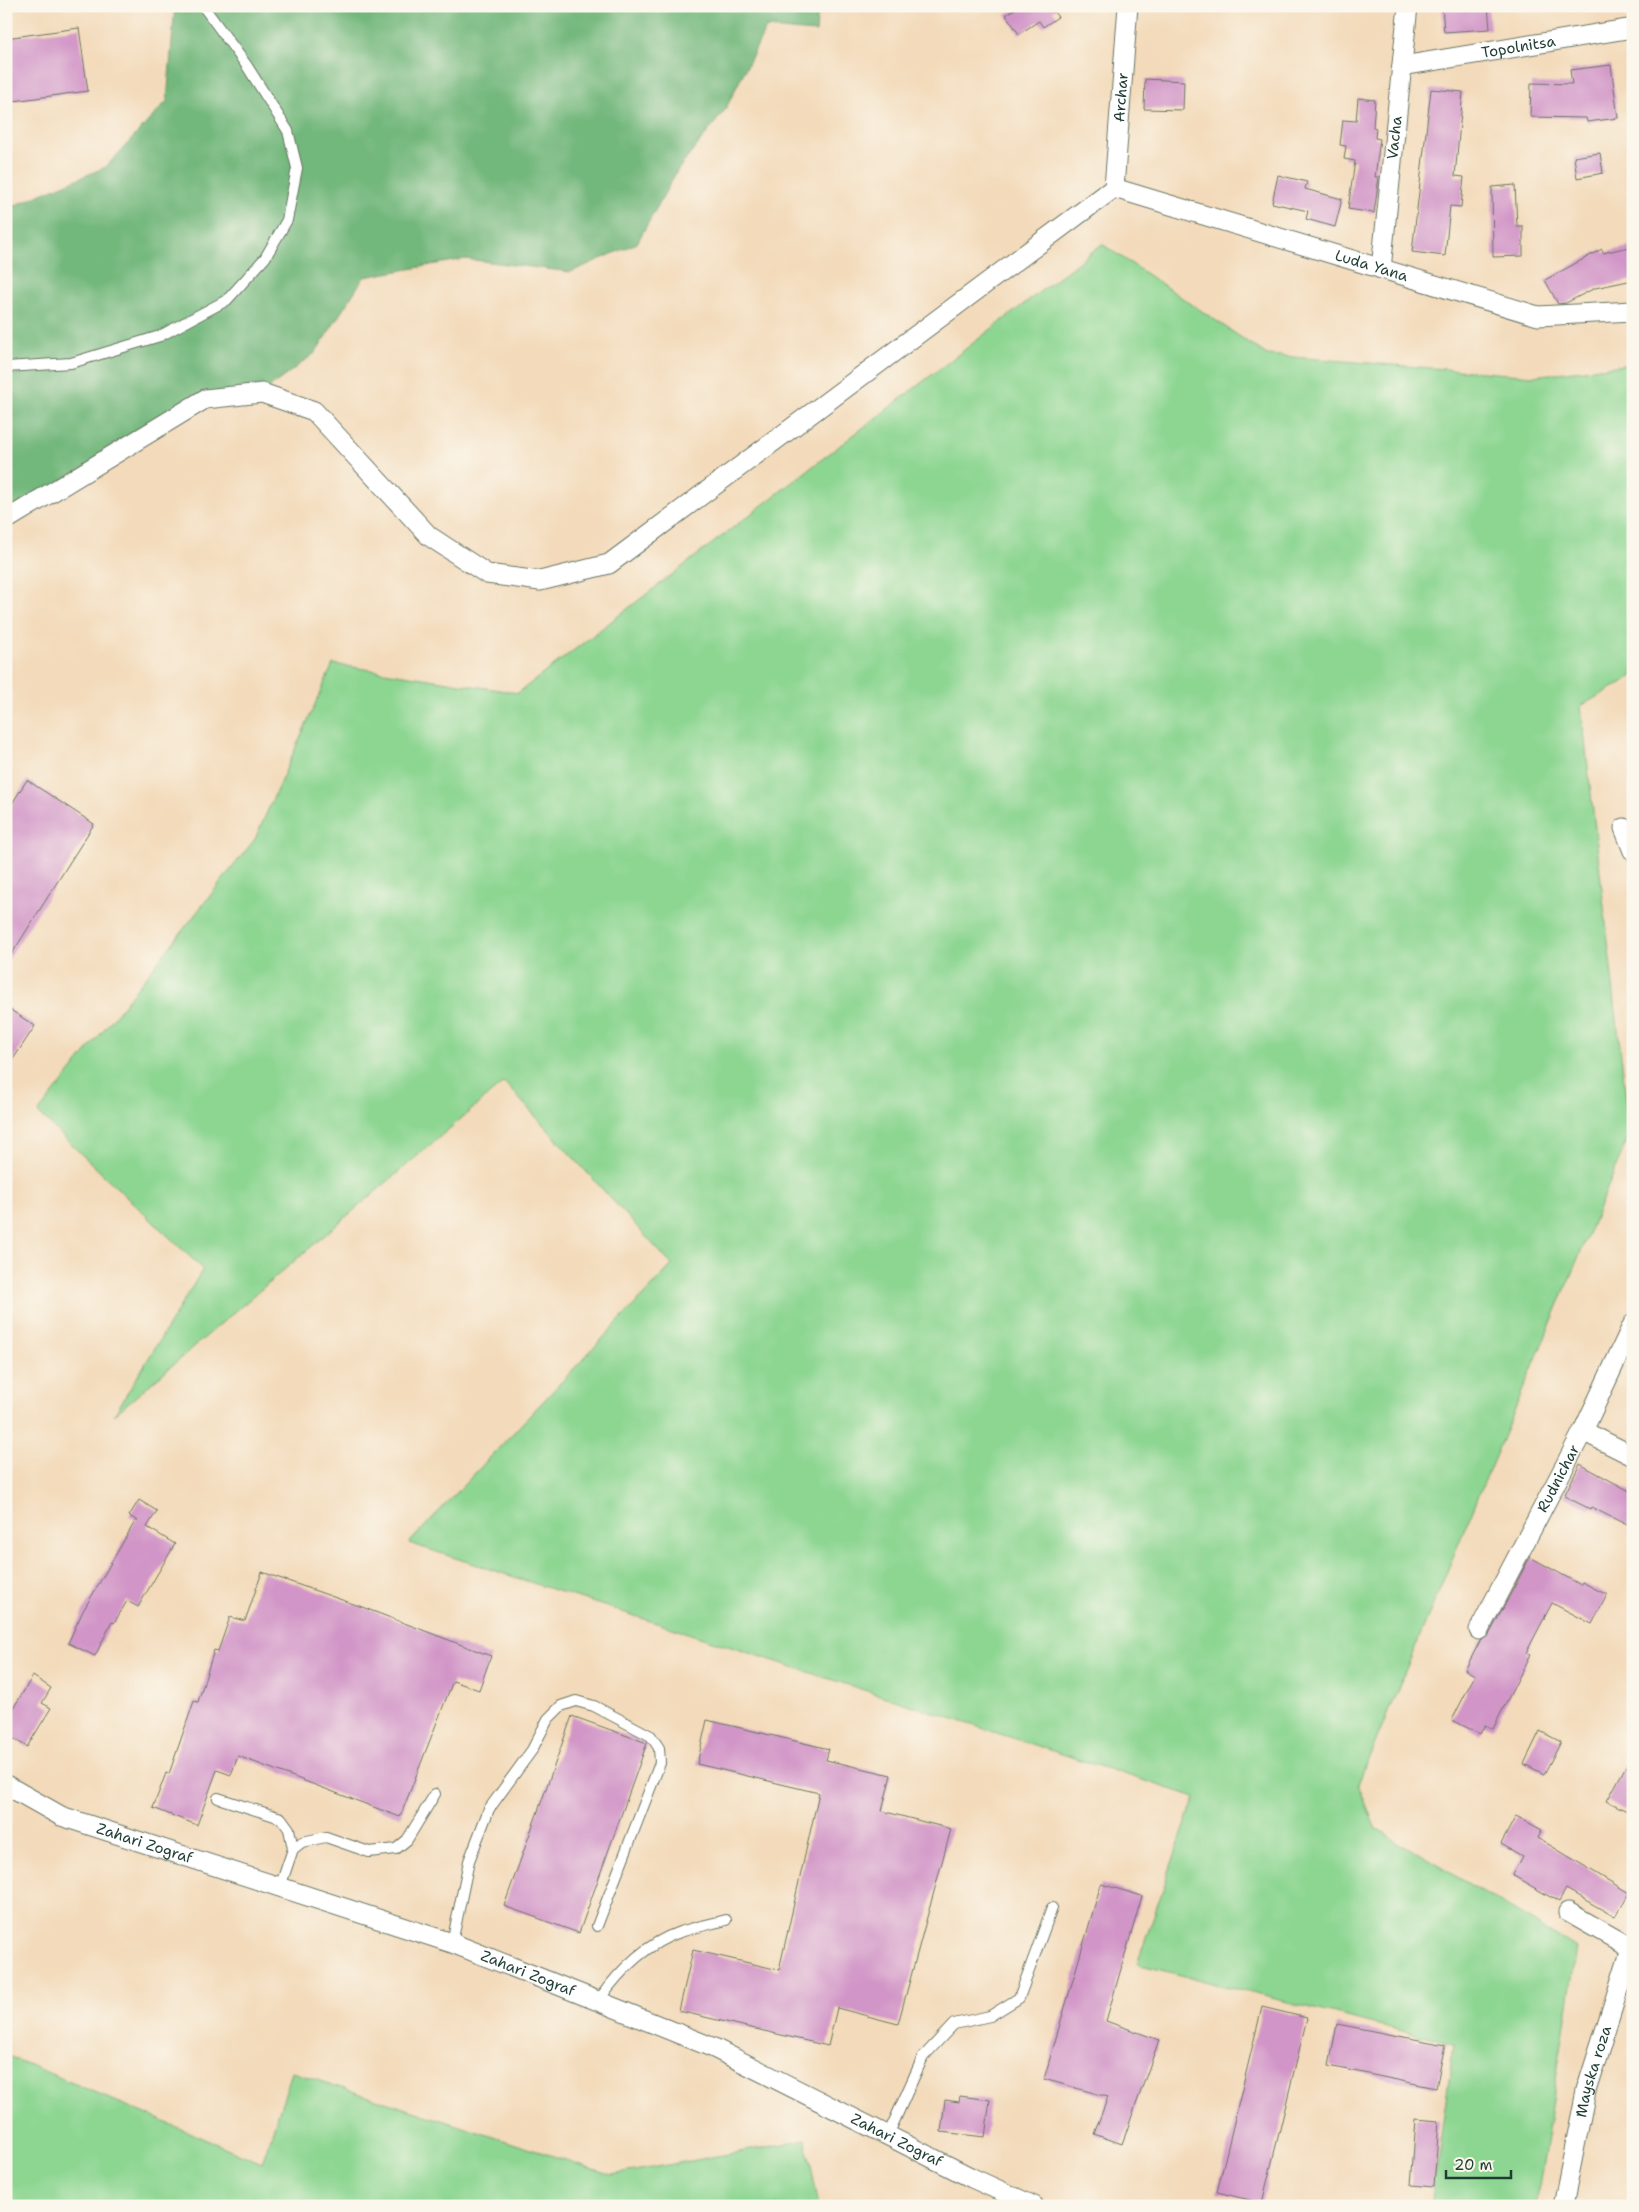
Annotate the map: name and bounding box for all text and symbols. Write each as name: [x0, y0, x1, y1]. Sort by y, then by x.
street label: Topolnitsa: [1480, 31, 1558, 63]
street label: Archar: [1109, 72, 1133, 123]
street label: Vacha: [1382, 114, 1407, 161]
street label: Luda Yana: [1333, 245, 1411, 286]
street label: Rudnichar: [1532, 1441, 1584, 1516]
street label: Zahari Zograf: [94, 1818, 196, 1868]
street label: Zahari Zograf: [478, 1945, 579, 2001]
street label: Mayska roza: [1571, 2022, 1616, 2119]
street label: Zahari Zograf: [848, 2109, 946, 2172]
scale bar: [1446, 2147, 1512, 2179]
text: 20 m: [1454, 2155, 1493, 2175]

